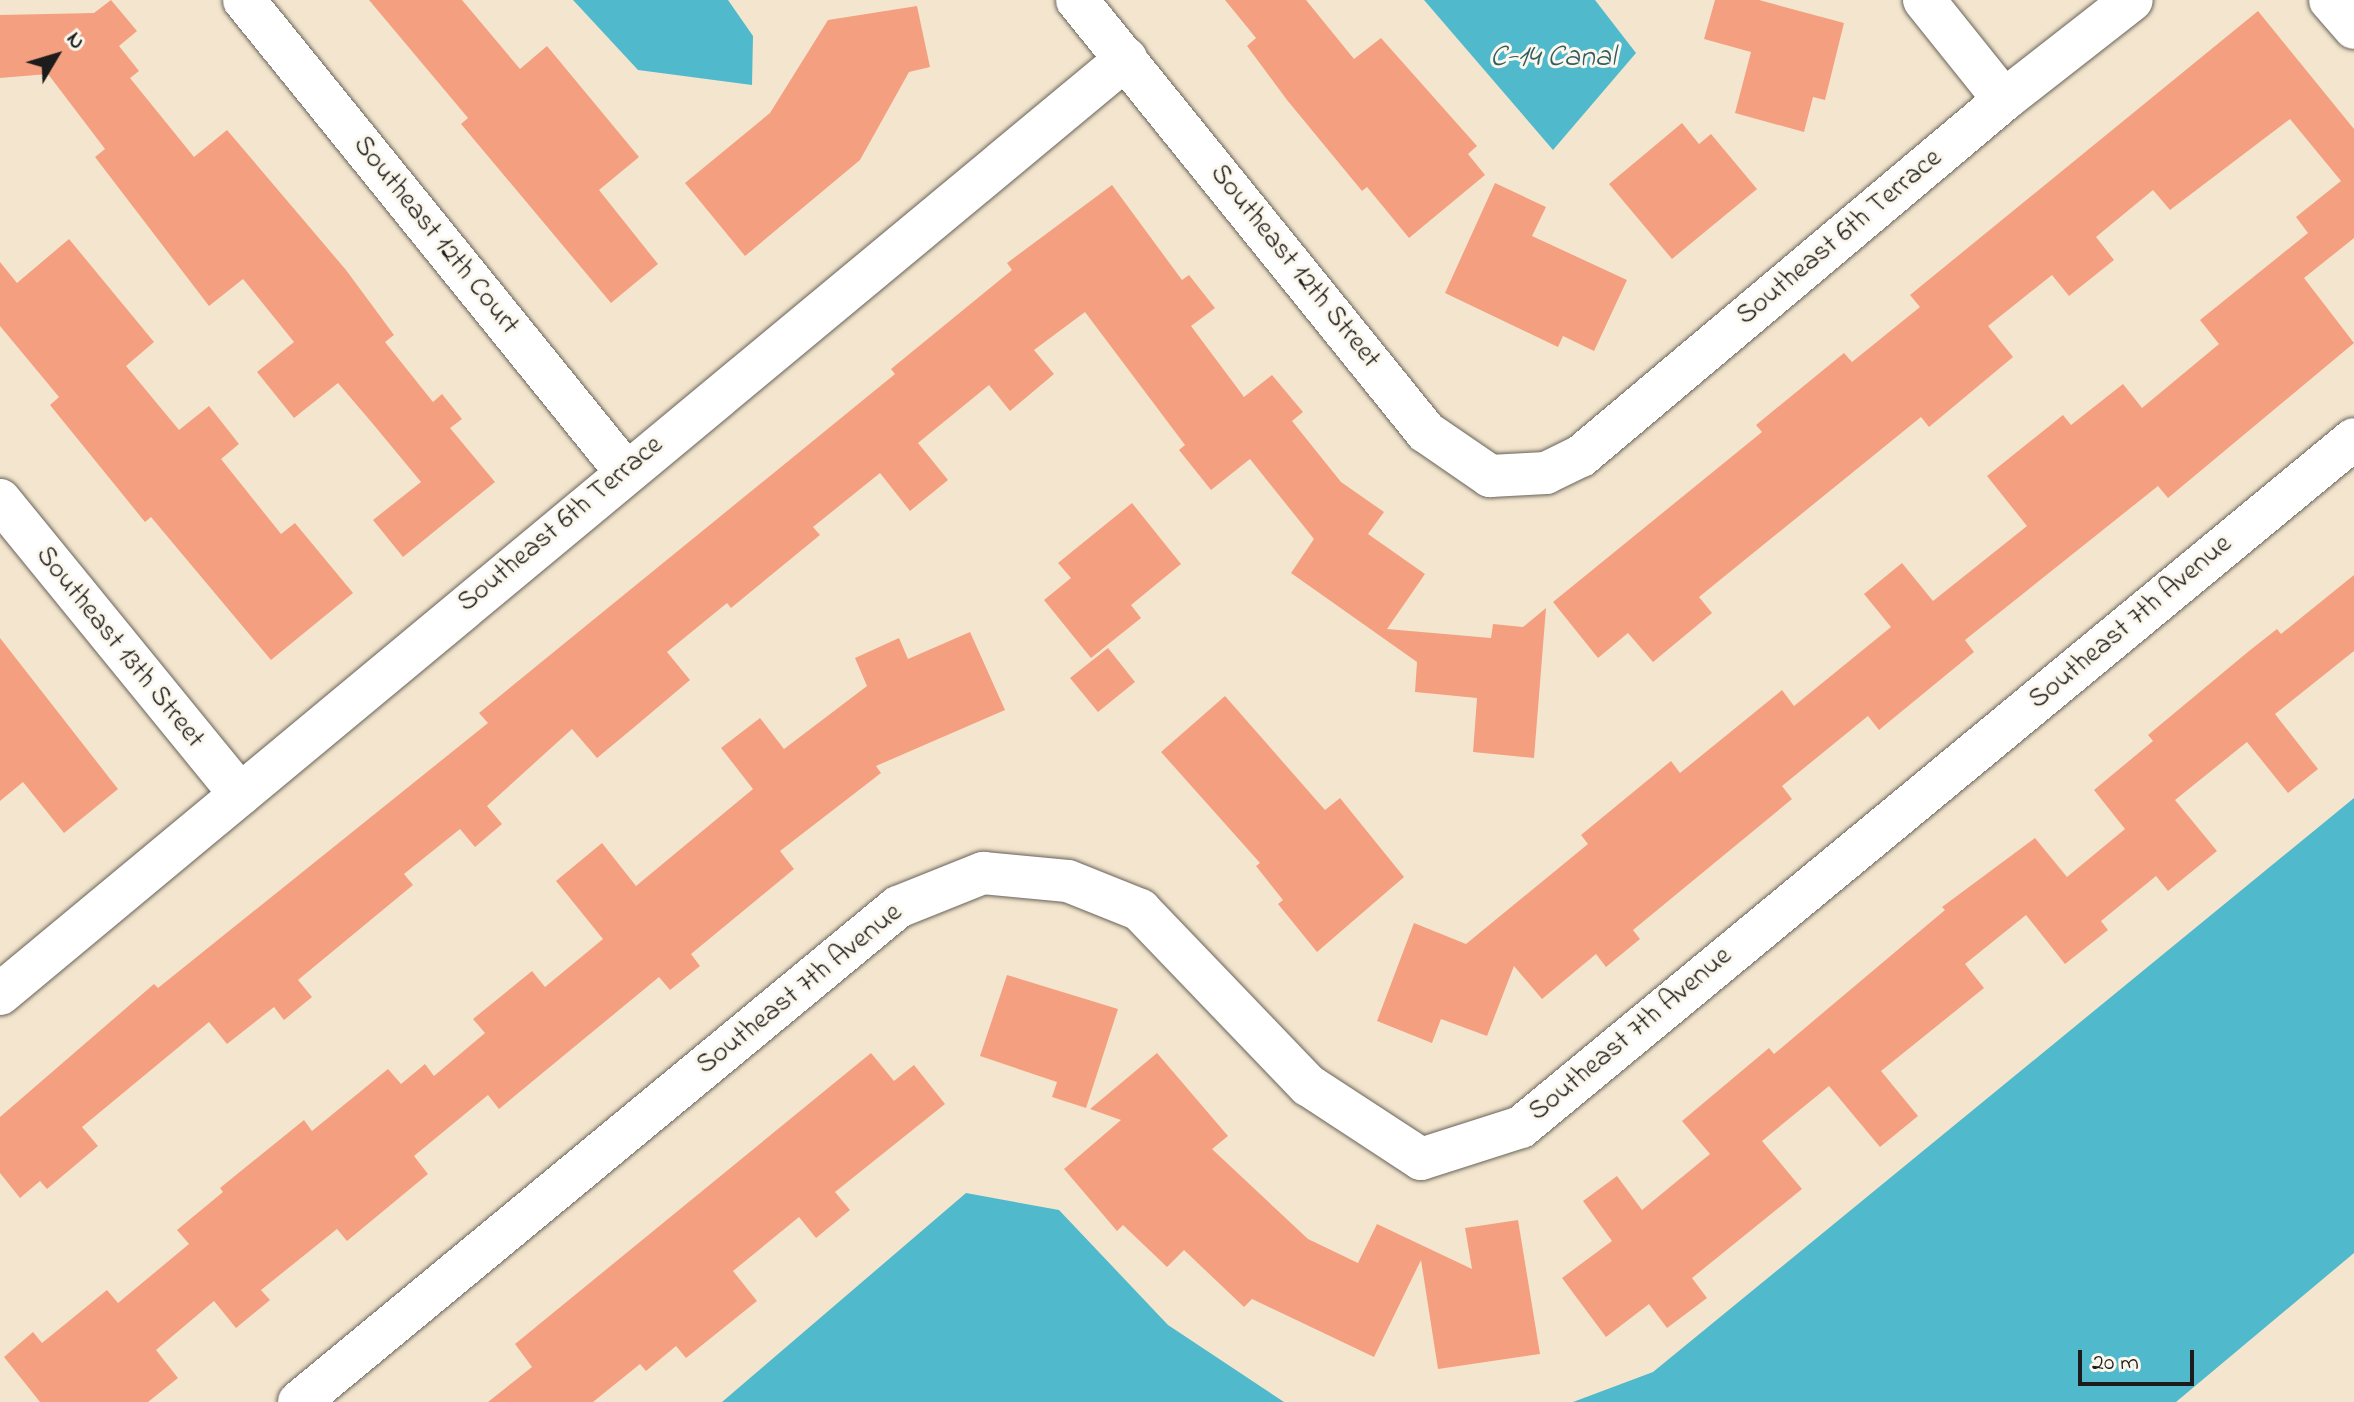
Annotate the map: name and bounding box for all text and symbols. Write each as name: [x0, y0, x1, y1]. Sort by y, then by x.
north arrow: [16, 16, 96, 96]
text: N: [58, 26, 92, 57]
water label: C-14 Canal: [1490, 40, 1616, 76]
street label: Southeast 12th Court: [345, 130, 525, 342]
street label: Southeast 6th Terrace: [1731, 142, 1949, 334]
street label: Southeast 12th Street: [1201, 158, 1387, 376]
street label: Southeast 6th Terrace: [452, 429, 670, 621]
street label: Southeast 7th Avenue: [2023, 528, 2239, 718]
street label: Southeast 13th Street: [27, 540, 211, 756]
street label: Southeast 7th Avenue: [691, 897, 909, 1083]
street label: Southeast 7th Avenue: [1523, 940, 1739, 1130]
scale bar: [2082, 1334, 2198, 1384]
text: 20 m: [2092, 1346, 2139, 1381]

